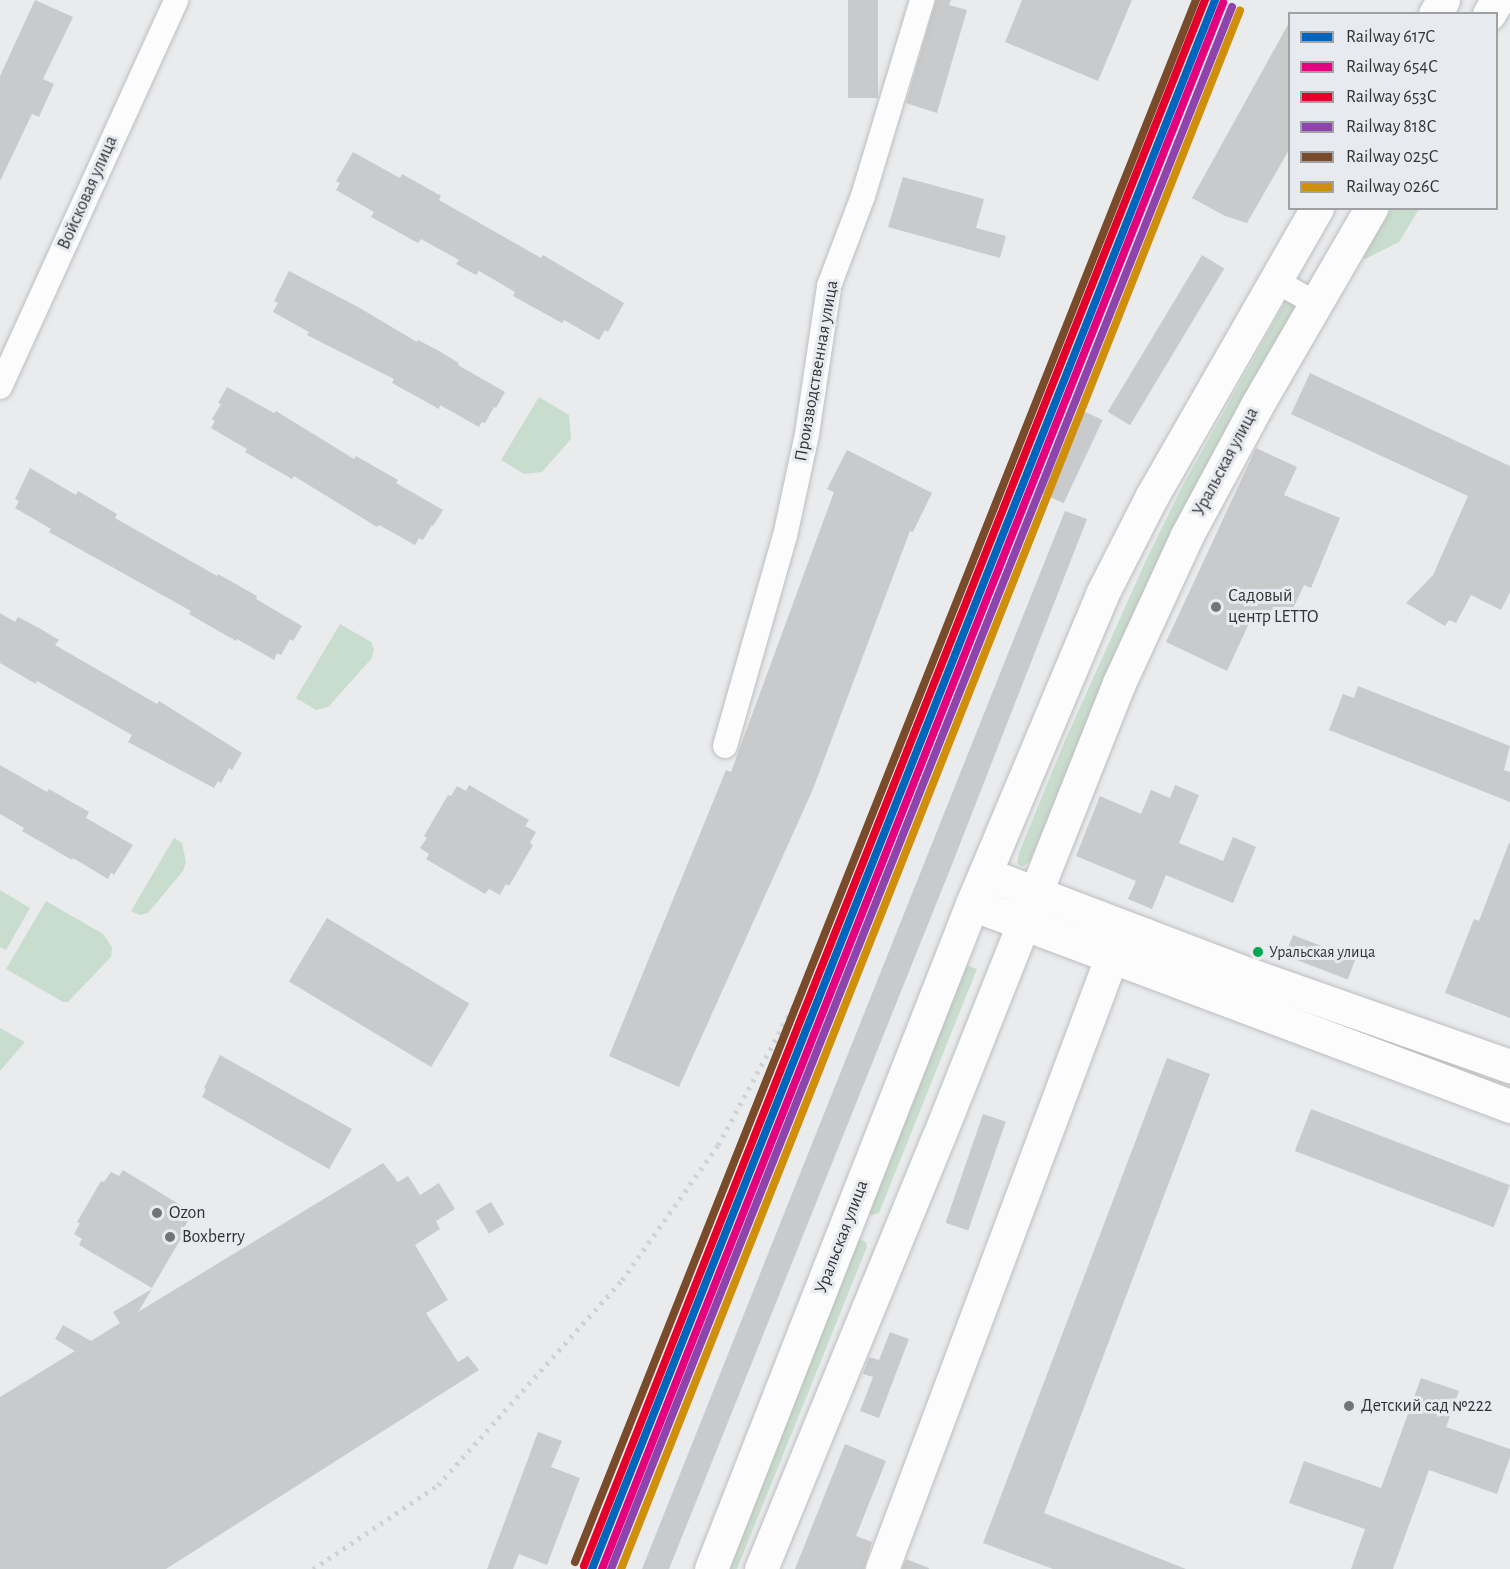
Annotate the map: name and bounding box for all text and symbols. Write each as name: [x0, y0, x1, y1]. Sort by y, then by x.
legend: [1288, 12, 1498, 210]
text: Railway 617C: [1346, 28, 1435, 46]
text: Railway 654С: [1346, 58, 1438, 76]
text: Railway 653С: [1346, 88, 1437, 106]
text: Railway 818С: [1346, 118, 1437, 136]
street label: Войсковая улица: [53, 133, 123, 253]
text: Railway 025С: [1346, 148, 1439, 166]
text: Railway 026С: [1346, 178, 1440, 196]
street label: Производственная улица: [790, 279, 844, 463]
street label: Уральская улица: [1188, 404, 1264, 520]
place label: Садовый центр LETTO: [1228, 586, 1318, 628]
marker: Садовый центр LETTO: [1209, 600, 1223, 614]
place label: Уральская улица: [1269, 942, 1375, 962]
marker: Уральская улица: [1252, 946, 1264, 958]
street label: Уральская улица: [810, 1177, 874, 1297]
place label: Ozon: [169, 1202, 206, 1224]
marker: Ozon: [150, 1206, 164, 1220]
place label: Boxberry: [182, 1226, 245, 1248]
marker: Boxberry: [163, 1230, 177, 1244]
place label: Детский сад №222: [1361, 1395, 1492, 1417]
marker: Детский сад №222: [1342, 1399, 1356, 1413]

